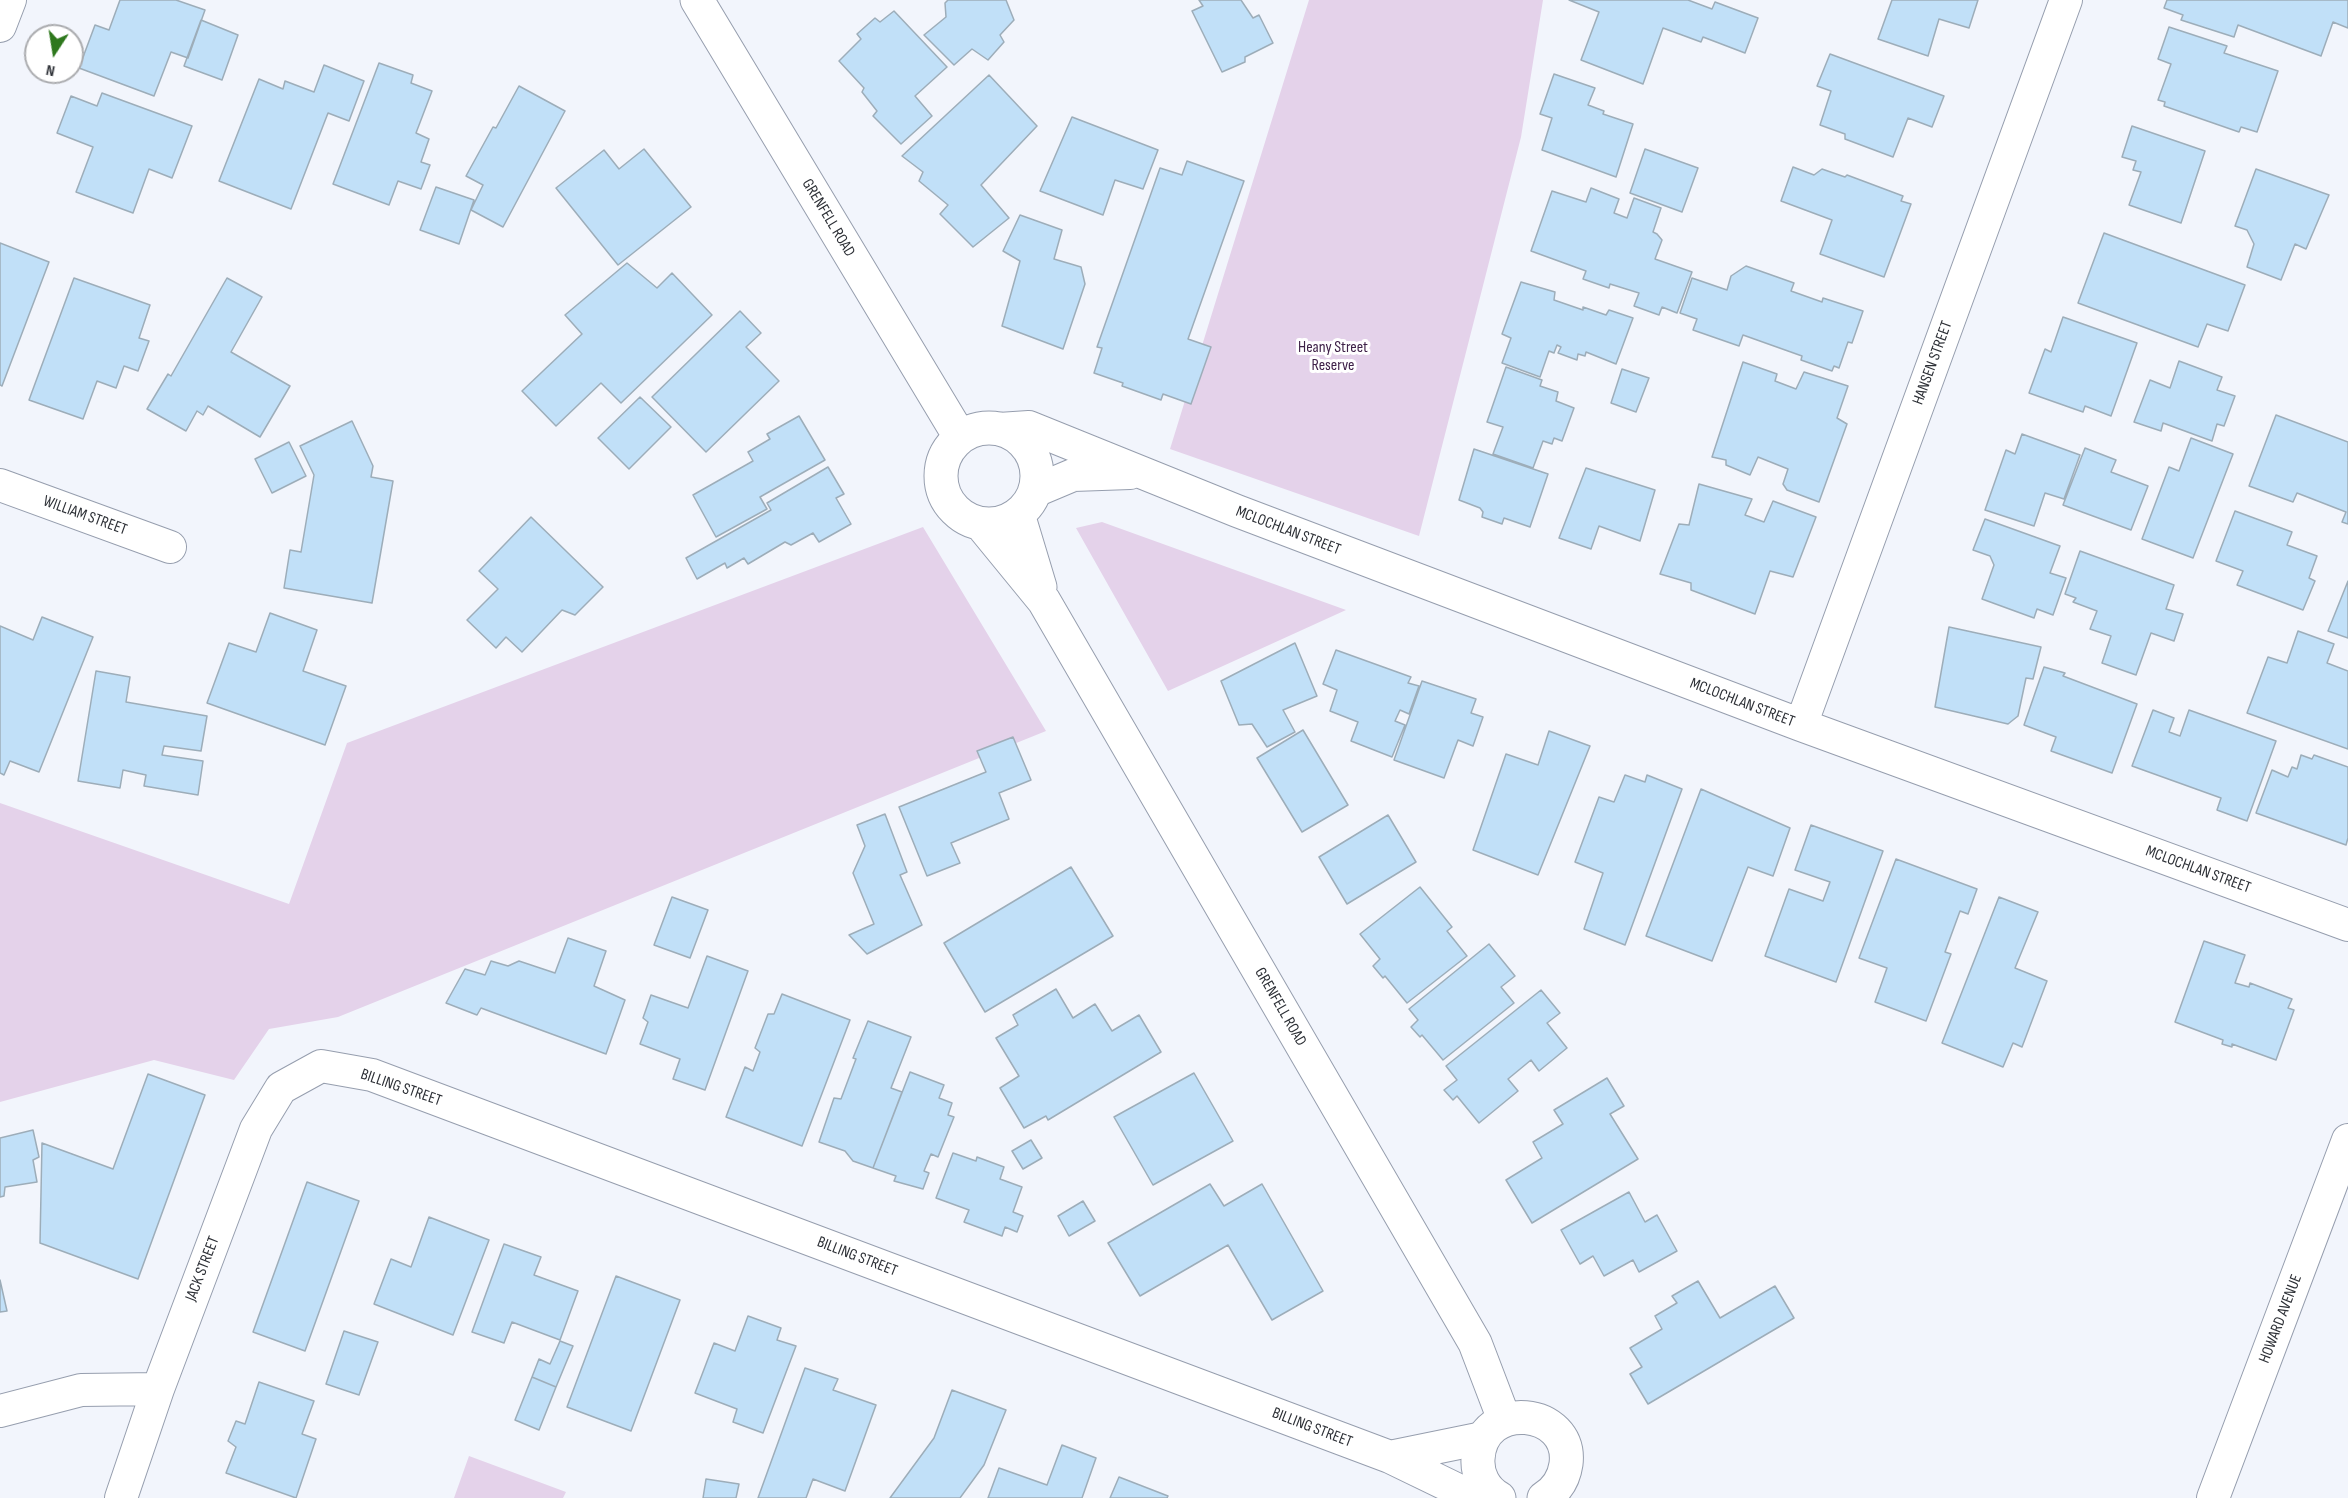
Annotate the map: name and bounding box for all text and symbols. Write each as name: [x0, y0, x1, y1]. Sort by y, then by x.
north arrow: [24, 24, 84, 84]
text: N: [44, 60, 57, 80]
street label: GRENFELL ROAD: [797, 176, 859, 260]
street label: HANSEN STREET: [1909, 319, 1957, 407]
park label: Heany Street Reserve: [1298, 338, 1368, 376]
street label: WILLIAM STREET: [40, 492, 130, 540]
street label: MCLOCHLAN STREET: [1233, 502, 1343, 560]
street label: MCLOCHLAN STREET: [1687, 674, 1797, 732]
street label: MCLOCHLAN STREET: [2143, 842, 2253, 898]
street label: GRENFELL ROAD: [1250, 964, 1310, 1050]
street label: BILLING STREET: [358, 1065, 444, 1111]
street label: BILLING STREET: [814, 1233, 900, 1281]
street label: JACK STREET: [182, 1234, 224, 1304]
street label: HOWARD AVENUE: [2255, 1272, 2307, 1366]
street label: BILLING STREET: [1269, 1404, 1355, 1452]

